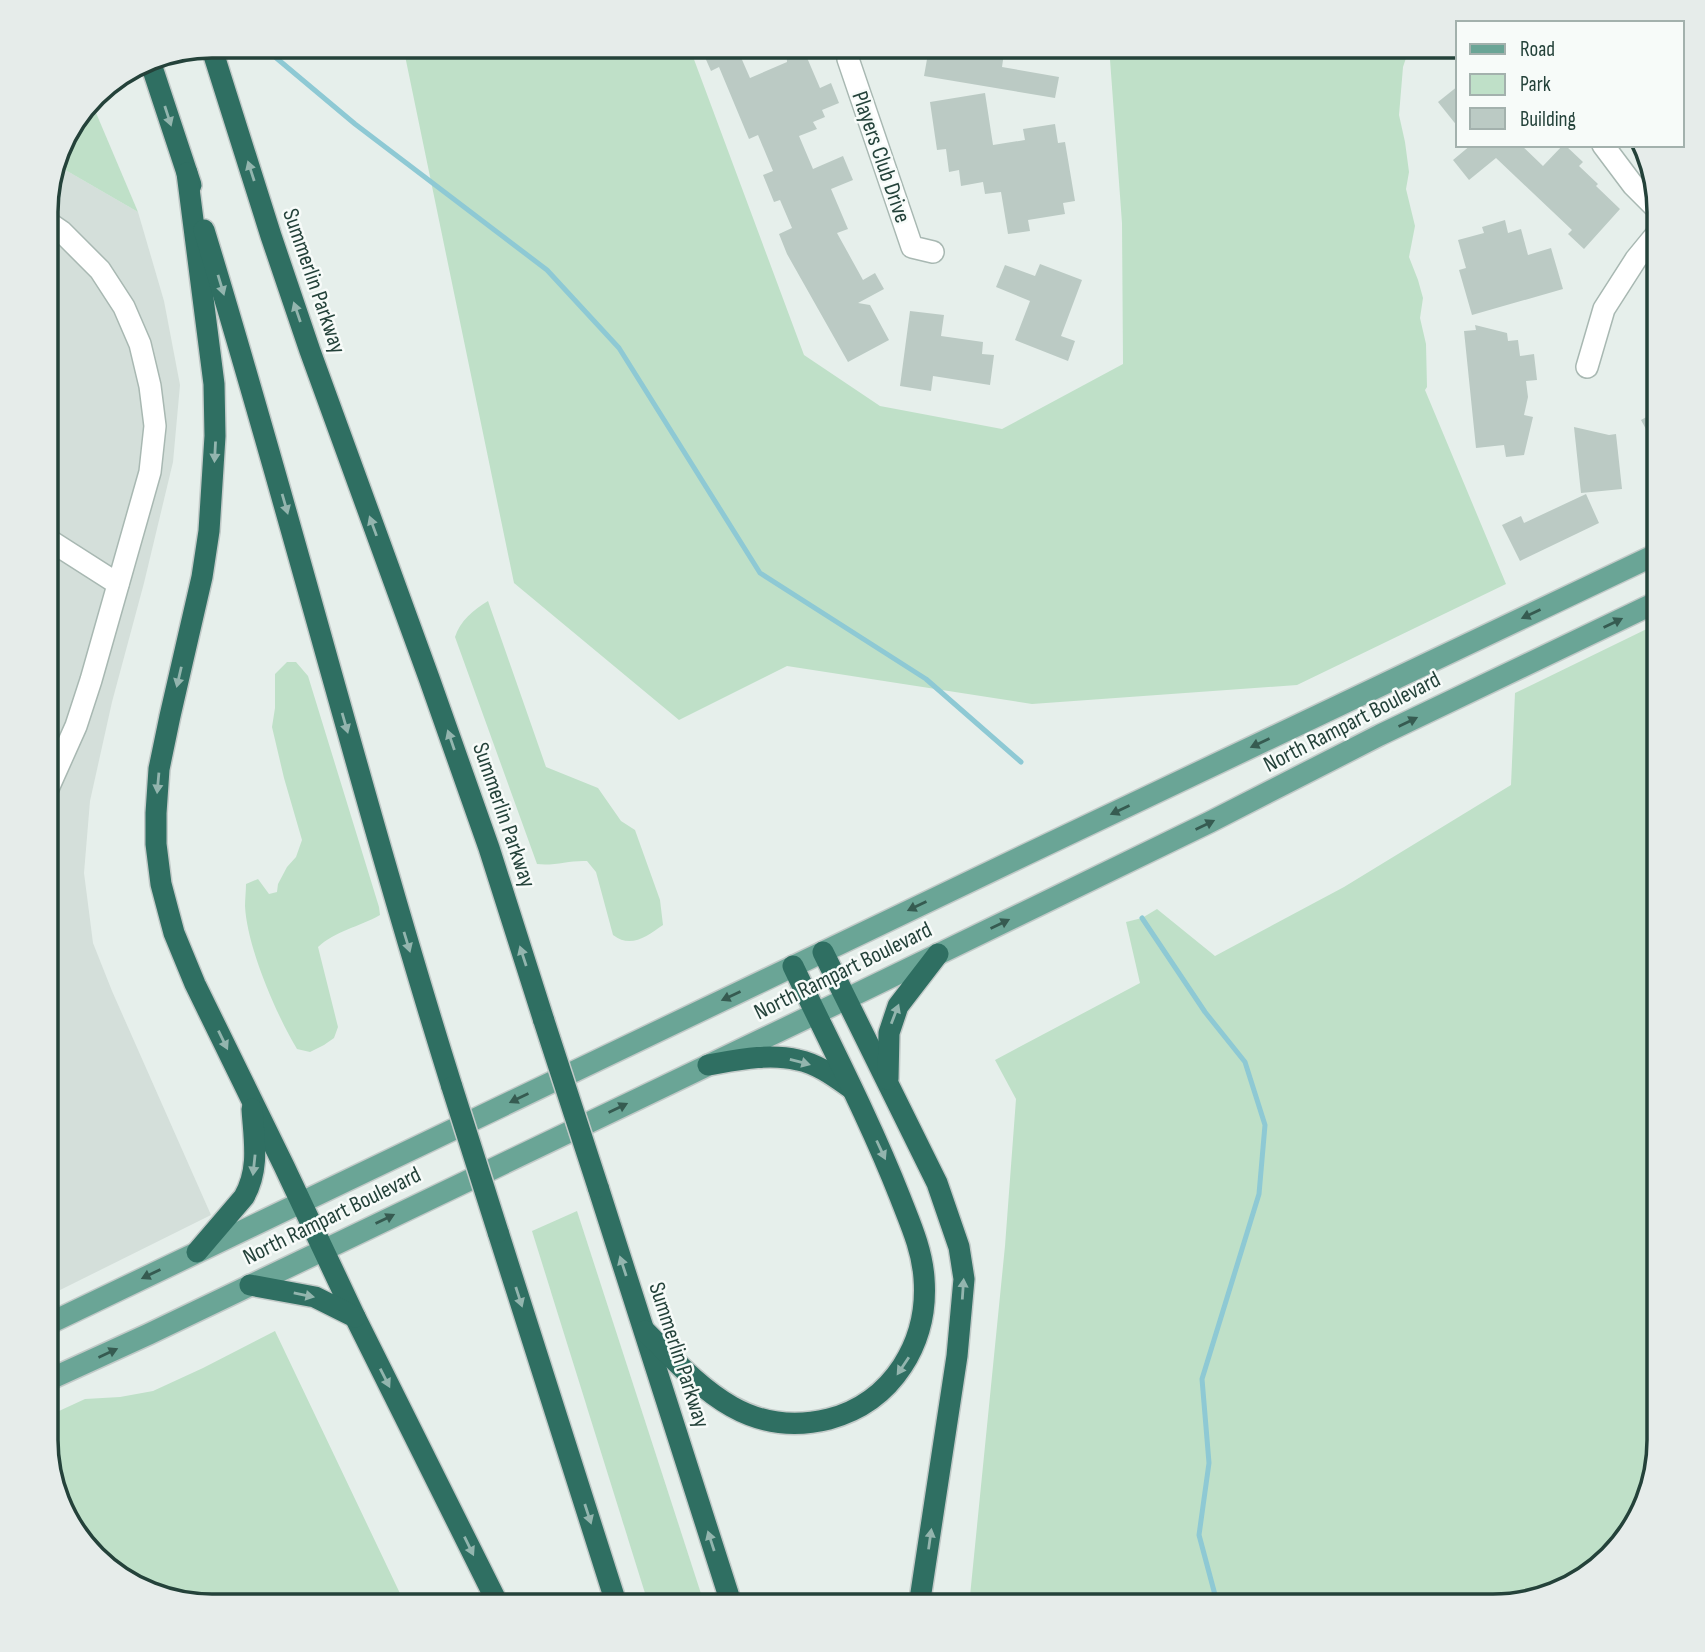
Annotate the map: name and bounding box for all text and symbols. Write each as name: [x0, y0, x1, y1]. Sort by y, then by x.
legend: [1456, 21, 1684, 147]
text: Road: [1520, 37, 1555, 62]
text: Park: [1520, 72, 1551, 97]
street label: Players Club Drive: [845, 88, 917, 226]
one-way arrow: [163, 105, 174, 126]
text: Building: [1520, 107, 1576, 132]
one-way arrow: [245, 161, 255, 182]
street label: Summerlin Parkway: [276, 205, 352, 357]
one-way arrow: [217, 275, 227, 296]
one-way arrow: [291, 301, 302, 322]
one-way arrow: [209, 442, 220, 464]
one-way arrow: [280, 494, 290, 515]
one-way arrow: [368, 516, 379, 537]
one-way arrow: [1521, 609, 1542, 620]
one-way arrow: [1603, 618, 1623, 629]
street label: North Rampart Boulevard: [1259, 665, 1445, 779]
one-way arrow: [173, 666, 184, 688]
one-way arrow: [341, 713, 351, 734]
one-way arrow: [1398, 716, 1418, 728]
one-way arrow: [445, 729, 456, 750]
one-way arrow: [1250, 738, 1270, 749]
street label: Summerlin Parkway: [466, 739, 542, 891]
one-way arrow: [152, 772, 163, 794]
one-way arrow: [1110, 804, 1130, 816]
one-way arrow: [1195, 819, 1215, 830]
one-way arrow: [907, 901, 927, 912]
street label: North Rampart Boulevard: [749, 916, 937, 1026]
one-way arrow: [990, 918, 1010, 930]
one-way arrow: [403, 932, 413, 953]
one-way arrow: [517, 945, 528, 966]
one-way arrow: [721, 990, 741, 1001]
one-way arrow: [890, 1004, 901, 1025]
one-way arrow: [217, 1030, 228, 1050]
one-way arrow: [790, 1057, 811, 1067]
one-way arrow: [508, 1092, 529, 1103]
one-way arrow: [608, 1102, 628, 1114]
one-way arrow: [875, 1140, 887, 1160]
one-way arrow: [249, 1154, 260, 1176]
street label: North Rampart Boulevard: [238, 1161, 426, 1271]
one-way arrow: [375, 1214, 395, 1225]
one-way arrow: [617, 1255, 628, 1276]
one-way arrow: [141, 1268, 161, 1280]
one-way arrow: [958, 1278, 969, 1300]
street label: Summerlin Parkway: [642, 1279, 716, 1431]
one-way arrow: [514, 1286, 525, 1307]
one-way arrow: [293, 1290, 315, 1301]
one-way arrow: [97, 1347, 118, 1358]
one-way arrow: [896, 1356, 909, 1376]
one-way arrow: [380, 1368, 391, 1388]
one-way arrow: [583, 1503, 593, 1524]
one-way arrow: [924, 1528, 935, 1550]
one-way arrow: [706, 1531, 716, 1552]
one-way arrow: [463, 1536, 474, 1556]

